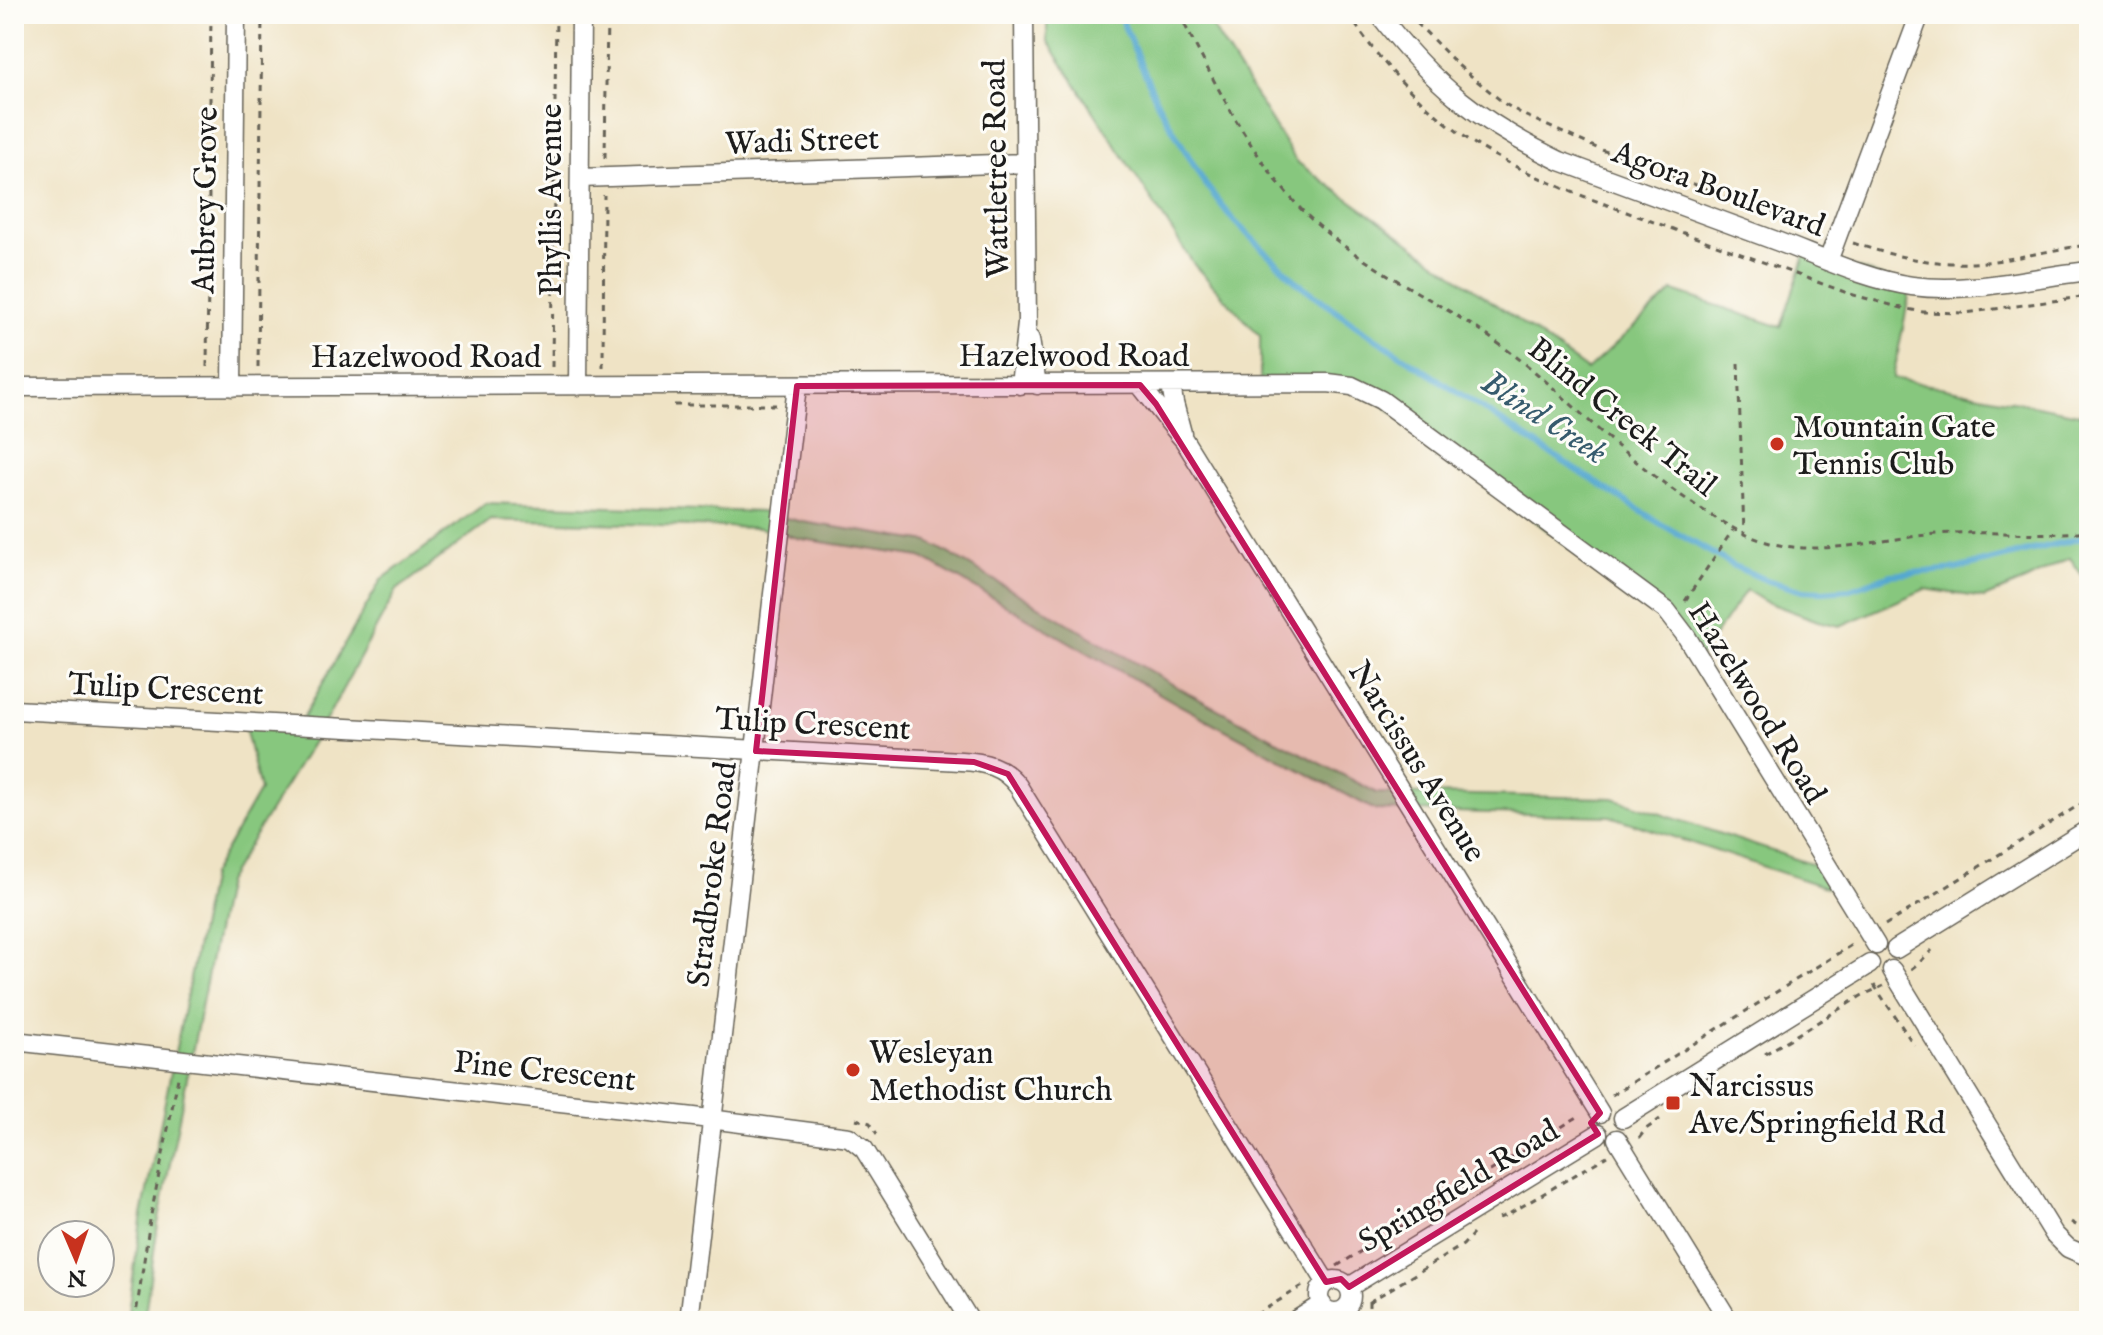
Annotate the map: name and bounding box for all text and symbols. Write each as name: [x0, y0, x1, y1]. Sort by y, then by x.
street label: Wattletree Road: [975, 58, 1020, 279]
street label: Phyllis Avenue: [532, 104, 573, 296]
street label: Aubrey Grove: [184, 106, 229, 295]
street label: Wadi Street: [724, 119, 880, 166]
street label: Agora Boulevard: [1605, 133, 1831, 248]
street label: Blind Creek Trail: [1519, 329, 1724, 507]
street label: Hazelwood Road: [959, 337, 1190, 378]
street label: Hazelwood Road: [311, 338, 542, 379]
water label: Blind Creek: [1472, 361, 1615, 475]
place label: Mountain Gate Tennis Club: [1793, 408, 1996, 486]
marker: Mountain Gate Tennis Club: [1768, 435, 1786, 453]
street label: Hazelwood Road: [1677, 595, 1835, 813]
street label: Narcissus Avenue: [1338, 654, 1494, 871]
street label: Tulip Crescent: [67, 665, 265, 716]
street label: Tulip Crescent: [714, 700, 912, 751]
street label: Stradbroke Road: [679, 758, 748, 989]
place label: Wesleyan Methodist Church: [869, 1034, 1112, 1112]
street label: Pine Crescent: [452, 1043, 638, 1102]
marker: Wesleyan Methodist Church: [844, 1061, 862, 1079]
place label: Narcissus Ave/Springfield Rd: [1688, 1067, 1946, 1145]
marker: Narcissus Ave/Springfield Rd: [1664, 1094, 1682, 1112]
street label: Springfield Road: [1352, 1111, 1568, 1263]
north arrow: [36, 1219, 116, 1299]
text: N: [67, 1263, 88, 1291]

